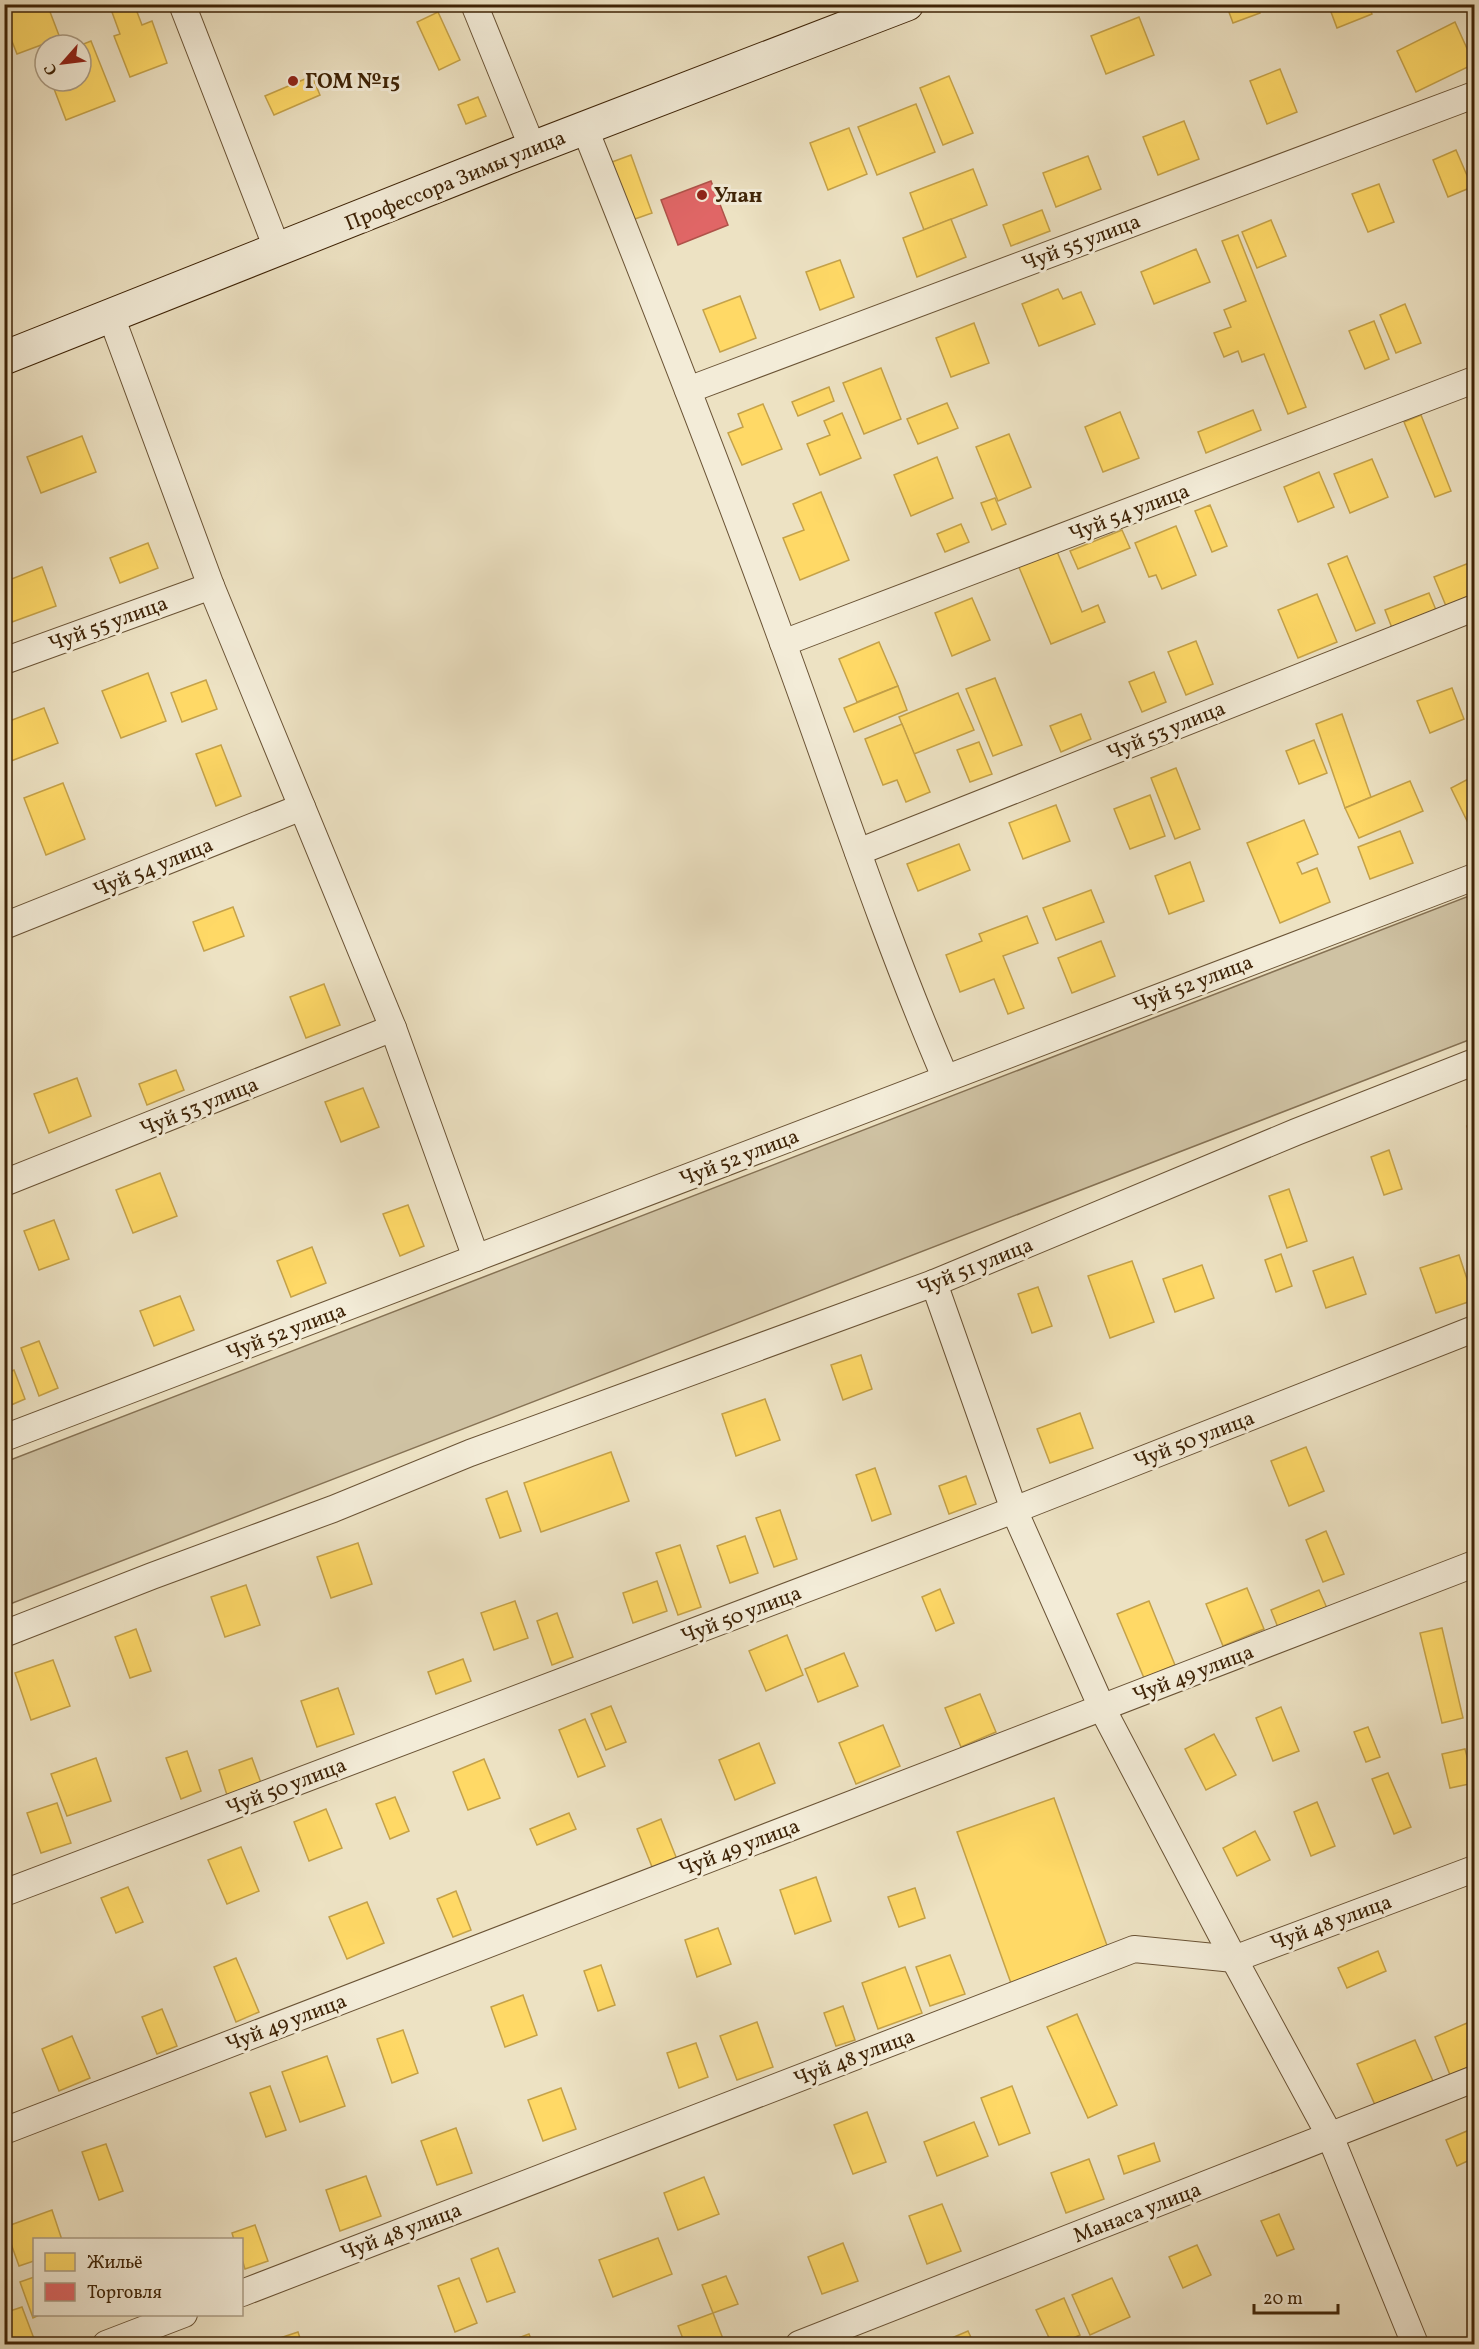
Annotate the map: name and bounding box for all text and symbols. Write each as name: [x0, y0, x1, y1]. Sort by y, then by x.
north arrow: [33, 33, 93, 93]
text: С: [39, 59, 64, 79]
place label: ГОМ №15: [305, 68, 400, 97]
marker: ГОМ №15: [286, 74, 300, 88]
street label: Профессора Зимы улица: [341, 124, 570, 239]
place label: Улан: [714, 182, 763, 211]
marker: Улан: [695, 188, 709, 202]
street label: Чуй 55 улица: [1018, 208, 1145, 279]
street label: Чуй 54 улица: [1065, 477, 1194, 550]
street label: Чуй 55 улица: [45, 589, 172, 659]
street label: Чуй 53 улица: [1103, 694, 1230, 768]
street label: Чуй 54 улица: [89, 831, 218, 906]
street label: Чуй 52 улица: [1130, 948, 1257, 1020]
street label: Чуй 53 улица: [136, 1070, 263, 1144]
street label: Чуй 52 улица: [676, 1122, 803, 1194]
street label: Чуй 51 улица: [913, 1231, 1038, 1304]
street label: Чуй 52 улица: [223, 1296, 350, 1368]
street label: Чуй 50 улица: [1130, 1404, 1259, 1477]
street label: Чуй 50 улица: [677, 1579, 806, 1652]
street label: Чуй 49 улица: [1129, 1638, 1258, 1711]
street label: Чуй 50 улица: [222, 1751, 351, 1824]
street label: Чуй 49 улица: [675, 1812, 804, 1885]
street label: Чуй 48 улица: [1267, 1888, 1396, 1959]
street label: Чуй 49 улица: [222, 1987, 351, 2060]
street label: Чуй 48 улица: [790, 2022, 919, 2095]
street label: Манаса улица: [1069, 2176, 1206, 2251]
street label: Чуй 48 улица: [337, 2196, 466, 2269]
legend: [33, 2238, 243, 2316]
text: Жильё: [87, 2251, 143, 2276]
scale bar: [1254, 2277, 1338, 2315]
text: Торговля: [87, 2281, 162, 2306]
text: 20 m: [1263, 2287, 1303, 2312]

